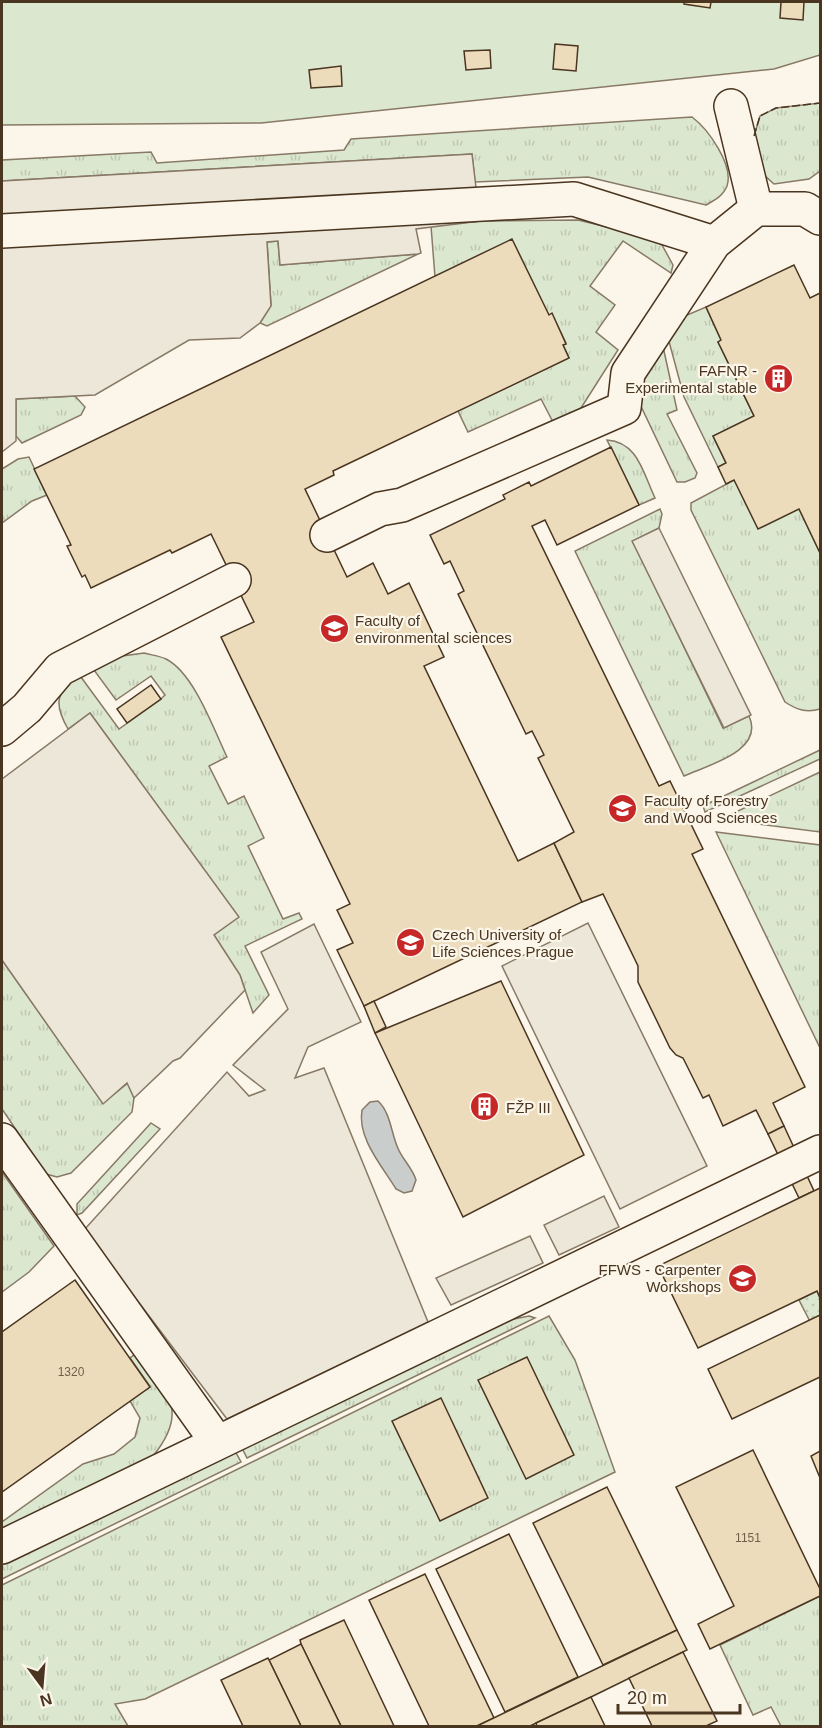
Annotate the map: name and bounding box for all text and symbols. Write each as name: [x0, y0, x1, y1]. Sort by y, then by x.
place label: FAFNR - Experimental stable: [625, 362, 757, 396]
building icon: FAFNR - Experimental stable: [762, 363, 794, 395]
place label: Faculty of environmental sciences: [355, 612, 512, 646]
school or university icon: Faculty of environmental sciences: [318, 613, 350, 645]
place label: Faculty of Forestry and Wood Sciences: [644, 792, 777, 826]
school or university icon: Faculty of Forestry and Wood Sciences: [607, 793, 639, 825]
place label: Czech University of Life Sciences Prague: [432, 926, 574, 960]
school or university icon: Czech University of Life Sciences Prague: [395, 927, 427, 959]
building icon: FŽP III: [469, 1091, 501, 1123]
place label: FŽP III: [506, 1099, 551, 1116]
place label: FFWS - Carpenter Workshops: [598, 1261, 721, 1295]
school or university icon: FFWS - Carpenter Workshops: [726, 1262, 758, 1294]
house number: 1320: [58, 1365, 85, 1379]
house number: 1151: [735, 1531, 761, 1545]
north arrow: [12, 1656, 72, 1716]
scale bar: [618, 1677, 740, 1715]
text: 20 m: [627, 1688, 667, 1708]
text: N: [38, 1690, 54, 1710]

